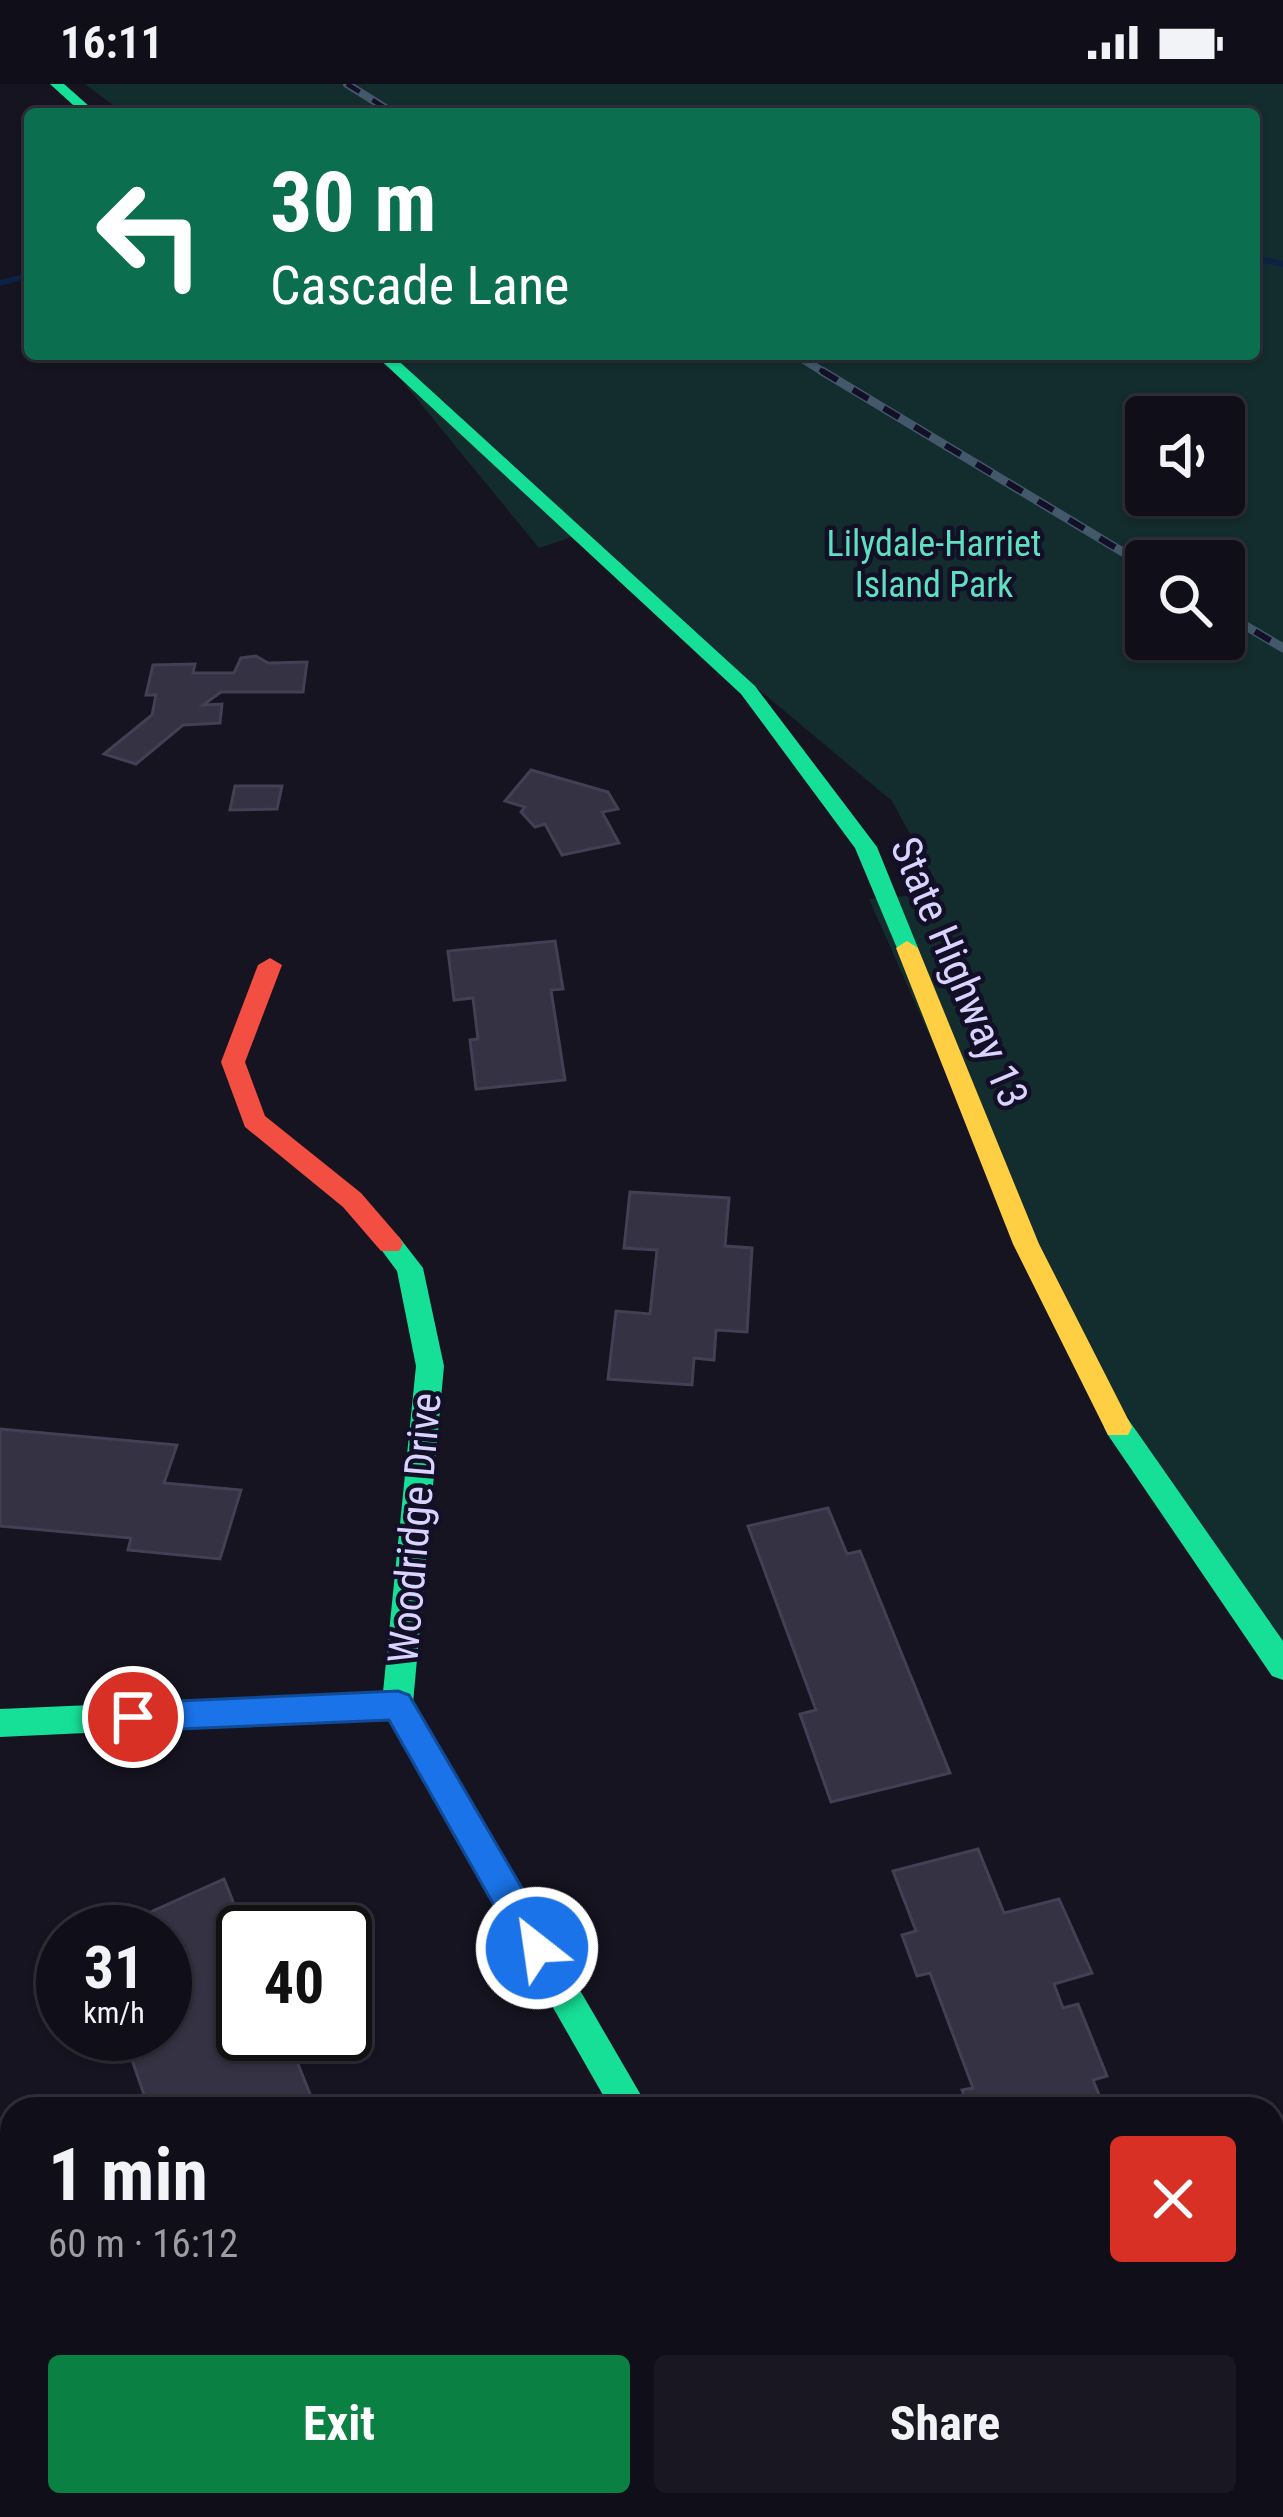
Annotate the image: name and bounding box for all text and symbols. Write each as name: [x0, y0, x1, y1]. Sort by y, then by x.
text: 16:11: [60, 16, 163, 69]
text: 30 m: [270, 153, 437, 252]
icon: left: [72, 156, 228, 312]
text: Cascade Lane: [270, 254, 569, 317]
map controls: [1125, 396, 1245, 660]
button: sound: [1125, 396, 1245, 516]
park label: Lilydale-Harriet Island Park: [827, 523, 1041, 606]
button: search: [1125, 540, 1245, 660]
street label: State Highway 13: [881, 830, 1038, 1115]
street label: Woodridge Drive: [378, 1391, 451, 1665]
pin: [82, 1666, 184, 1768]
icon: arrive: [100, 1684, 166, 1750]
position arrow: [474, 1885, 600, 2011]
speed limit sign: 40: [216, 1905, 372, 2061]
text: 31: [84, 1932, 144, 2003]
text: km/h: [83, 1995, 145, 2030]
text: 1 min: [48, 2133, 208, 2218]
button: close: [1110, 2136, 1236, 2262]
text: 60 m · 16:12: [48, 2221, 238, 2267]
button: Exit: [48, 2355, 630, 2493]
button: Share: [654, 2355, 1236, 2493]

